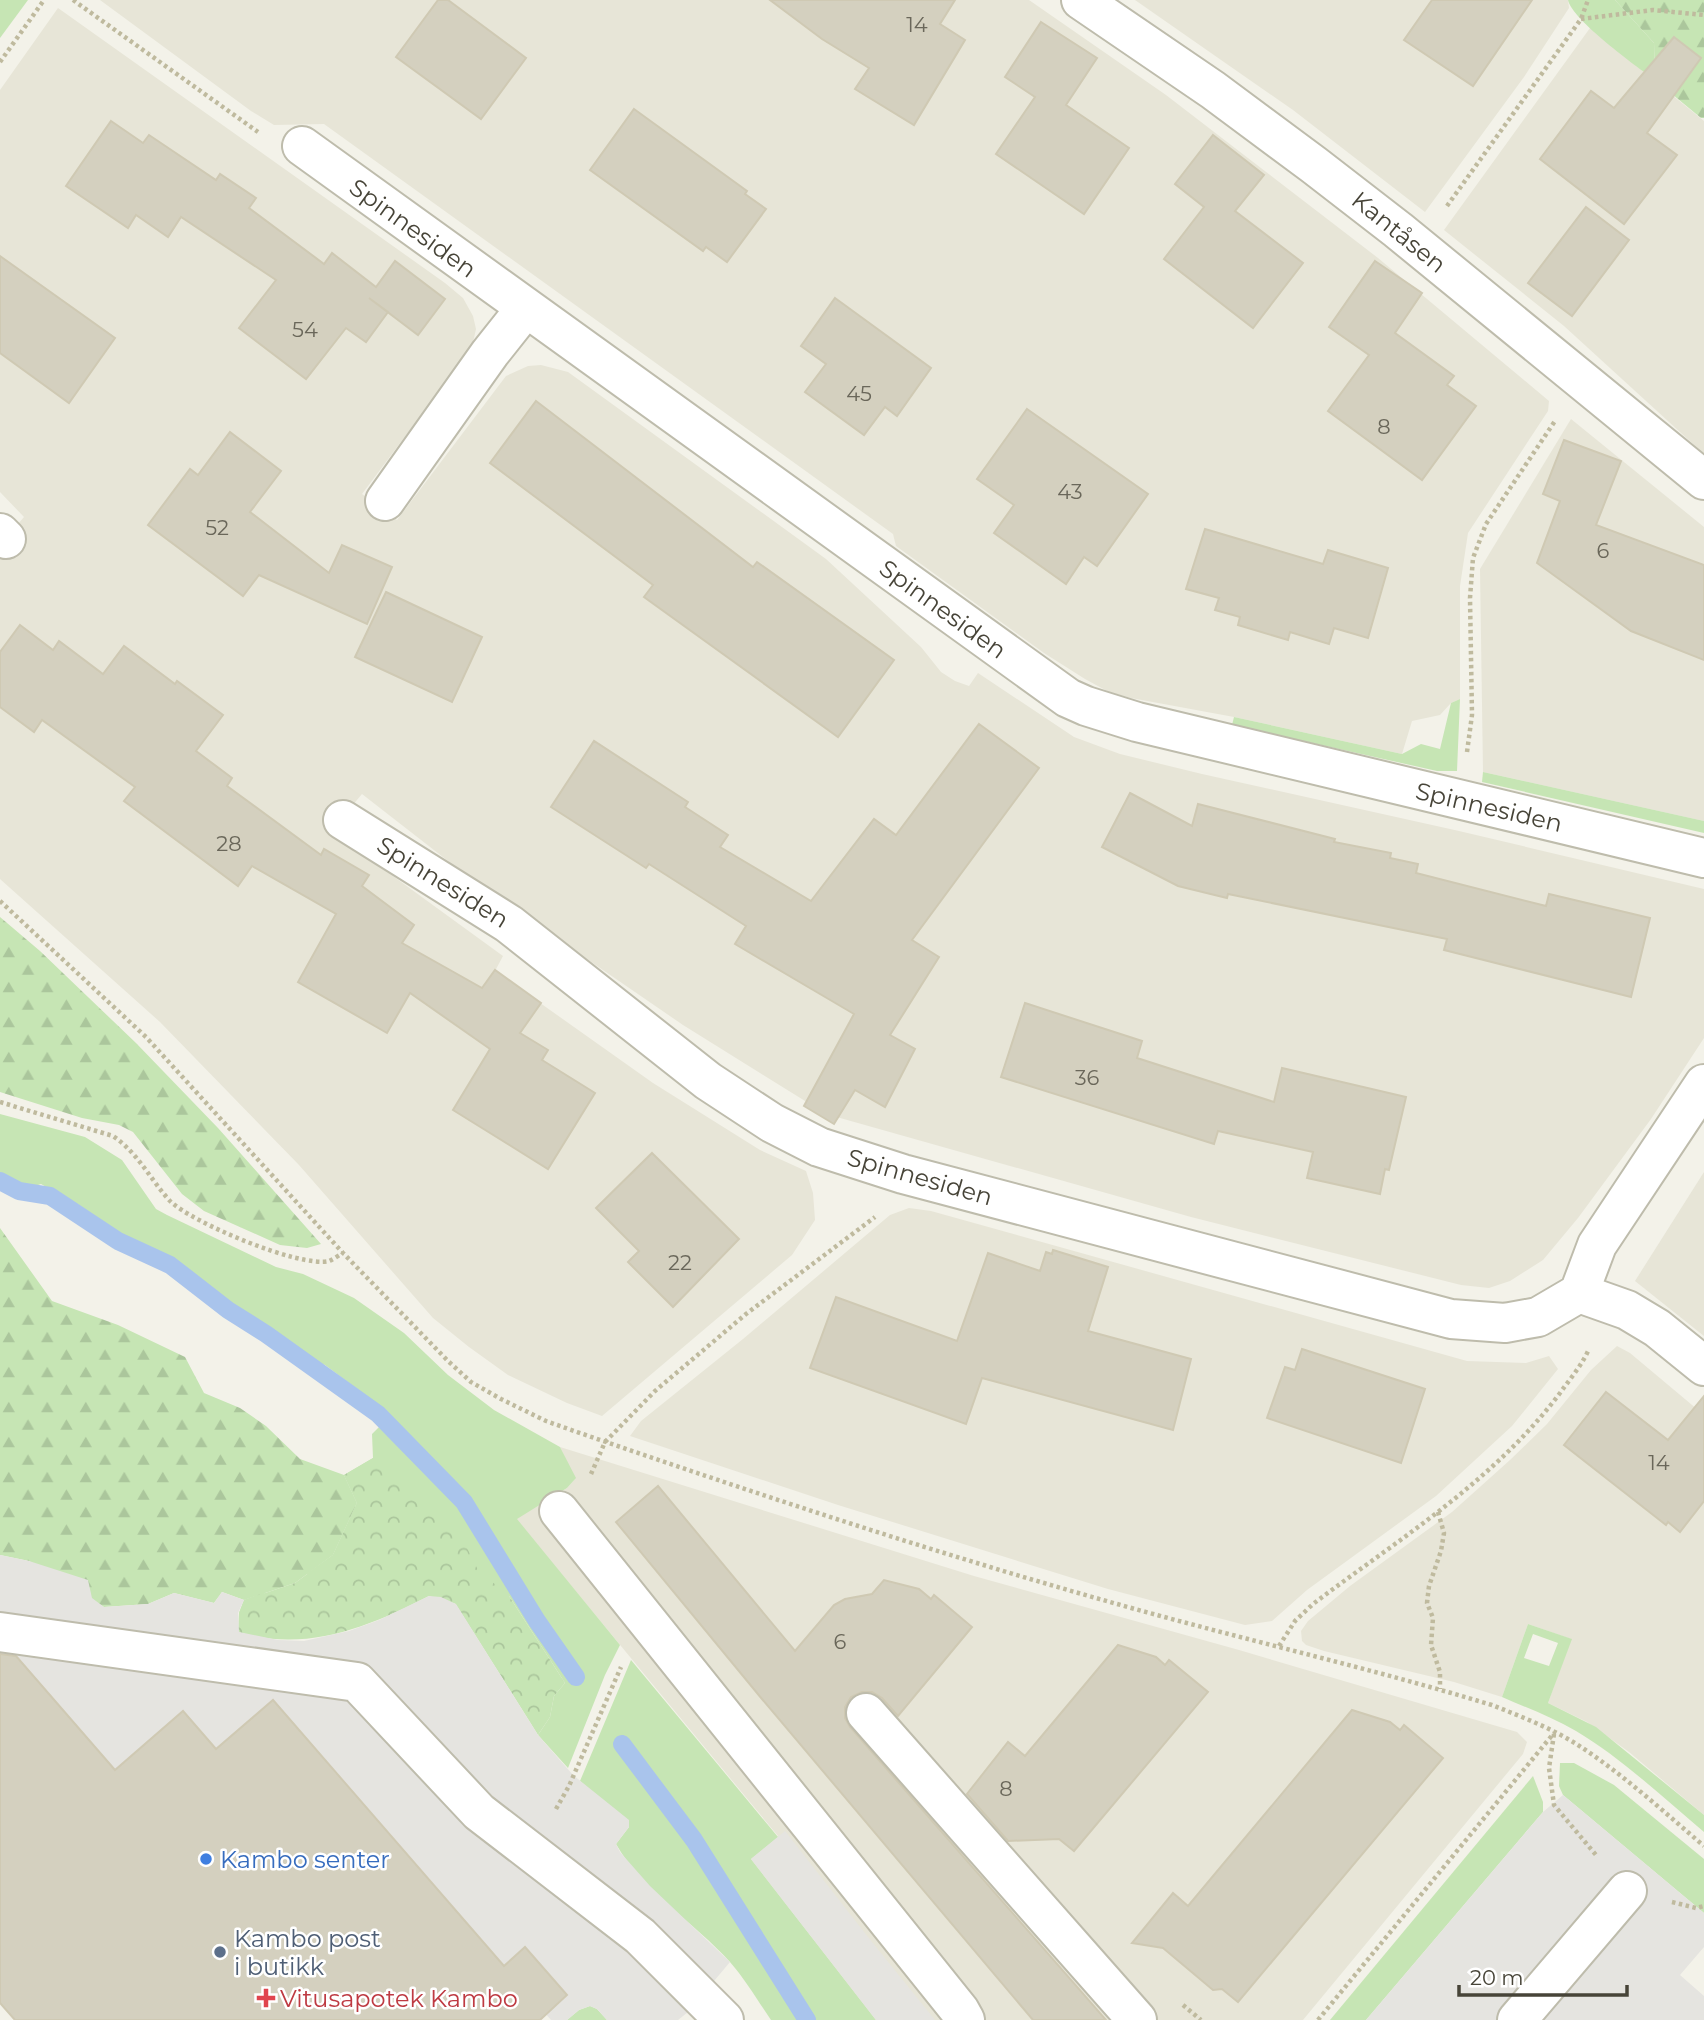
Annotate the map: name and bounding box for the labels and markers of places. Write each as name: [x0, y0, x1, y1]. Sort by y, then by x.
place label: Kambo senter: [220, 1845, 390, 1874]
marker: Kambo senter: [198, 1851, 214, 1867]
place label: Kambo post i butikk: [234, 1924, 381, 1981]
marker: Kambo post i butikk: [212, 1944, 228, 1960]
place label: Vitusapotek Kambo: [280, 1984, 518, 2013]
marker: Vitusapotek Kambo: [258, 1990, 274, 2006]

